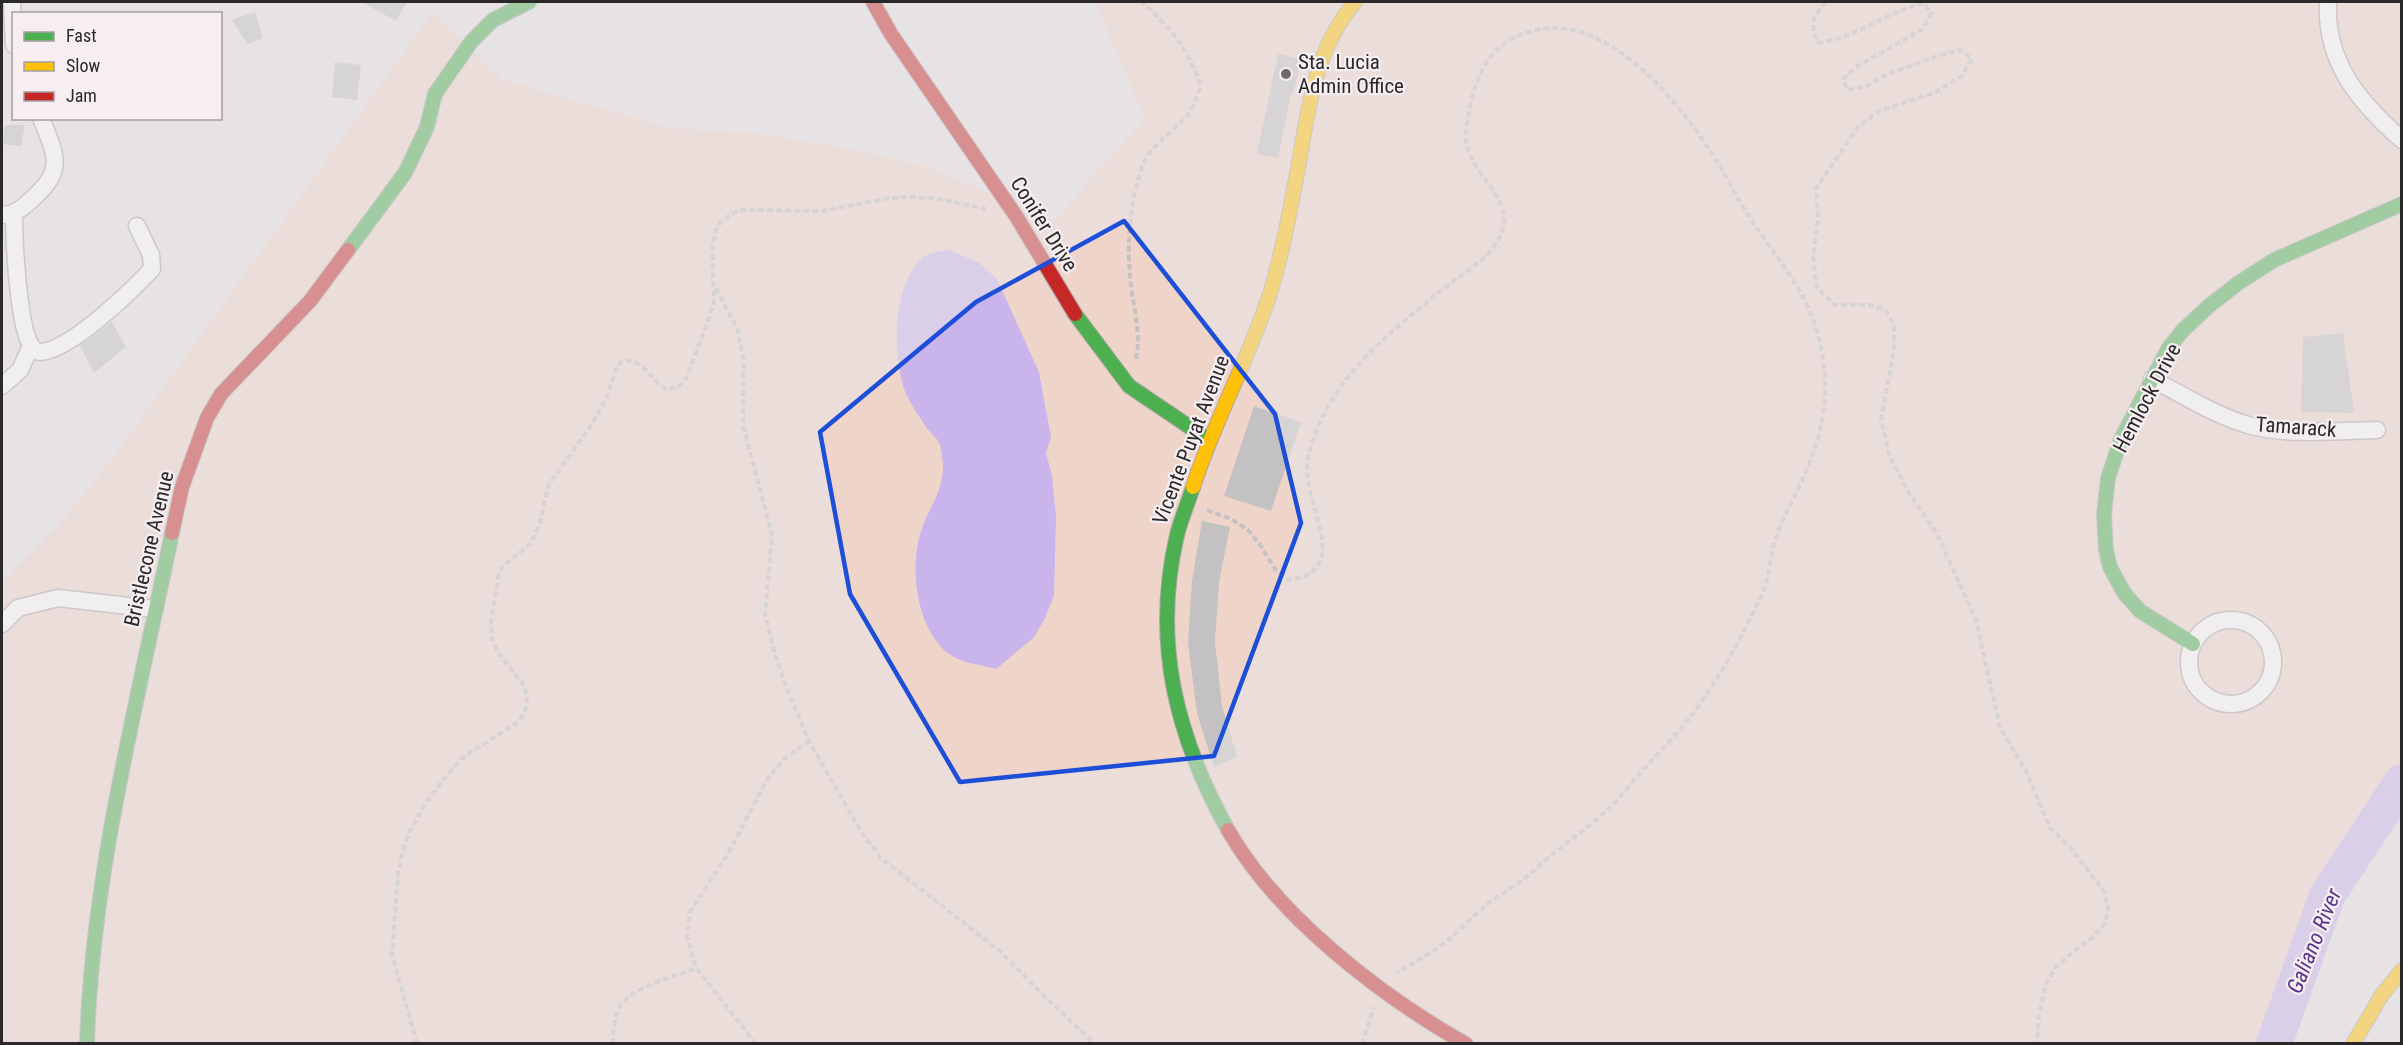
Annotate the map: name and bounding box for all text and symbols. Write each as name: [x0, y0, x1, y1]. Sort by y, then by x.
legend: [12, 12, 222, 120]
text: Fast: [66, 25, 97, 46]
place label: Sta. Lucia Admin Office: [1298, 50, 1404, 98]
text: Slow: [66, 55, 101, 76]
marker: Sta. Lucia Admin Office: [1279, 67, 1293, 81]
text: Jam: [66, 85, 97, 106]
street label: Conifer Drive: [1006, 172, 1083, 276]
street label: Hemlock Drive: [2108, 339, 2186, 457]
street label: Vicente Puyat Avenue: [1148, 352, 1234, 528]
street label: Tamarack: [2255, 412, 2338, 442]
street label: Bristlecone Avenue: [119, 469, 179, 629]
water label: Galiano River: [2282, 885, 2346, 997]

